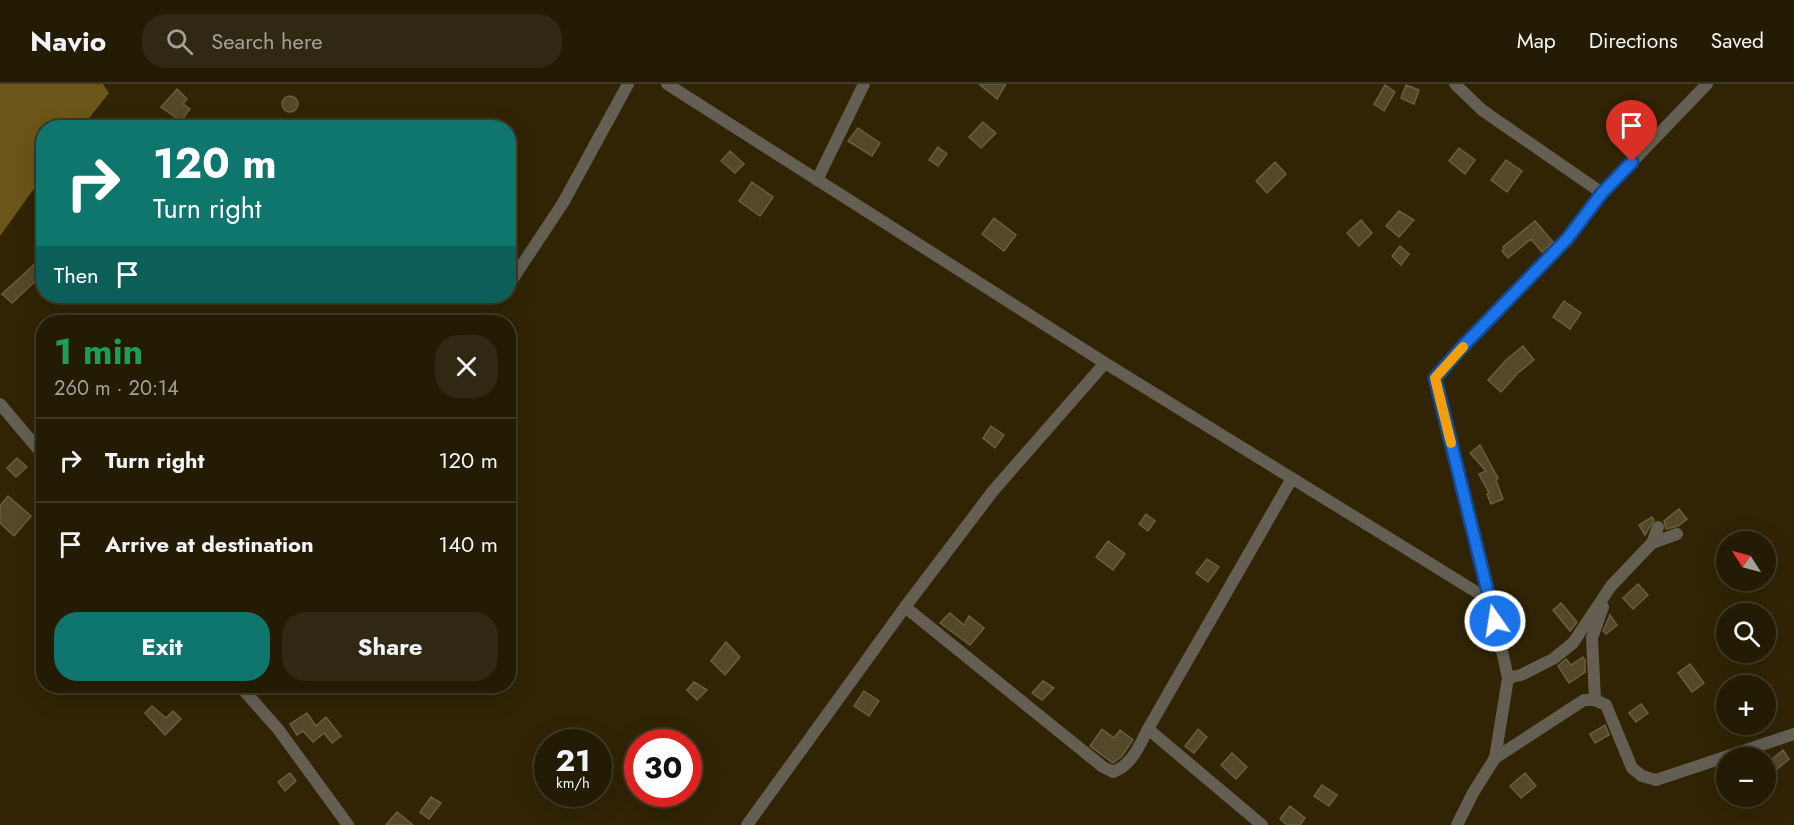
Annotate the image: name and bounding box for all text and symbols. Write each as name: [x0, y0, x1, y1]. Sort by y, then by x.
search box: [142, 14, 562, 68]
text: Navio: [30, 21, 106, 62]
icon: search: [163, 25, 196, 58]
text: Search here: [211, 25, 322, 57]
text: Map: [1517, 26, 1556, 56]
text: Directions: [1589, 26, 1678, 56]
text: Saved: [1711, 26, 1764, 56]
pin: [1606, 100, 1657, 162]
icon: arrive: [1615, 109, 1648, 142]
text: 120 m: [153, 133, 277, 194]
icon: right: [54, 144, 132, 222]
text: Turn right: [153, 189, 261, 228]
icon: arrive: [111, 258, 144, 291]
text: Then: [54, 259, 99, 291]
text: 1 min: [54, 325, 143, 377]
button: close: [435, 335, 498, 398]
text: 260 m · 20:14: [54, 374, 179, 403]
icon: right: [54, 444, 87, 477]
text: Turn right: [105, 444, 205, 476]
text: 120 m: [439, 444, 498, 476]
icon: arrive: [54, 528, 87, 561]
text: Arrive at destination: [105, 528, 314, 560]
text: 140 m: [438, 528, 498, 560]
north arrow: [1716, 531, 1776, 591]
map controls: [1716, 531, 1776, 807]
position arrow: [1463, 589, 1527, 653]
button: search: [1716, 603, 1776, 663]
button: Exit: [54, 612, 270, 681]
button: Share: [282, 612, 498, 681]
button: +: [1716, 675, 1776, 735]
speed limit sign: 30: [624, 729, 702, 807]
text: 21: [556, 739, 590, 782]
button: −: [1716, 747, 1776, 807]
text: km/h: [556, 772, 590, 794]

